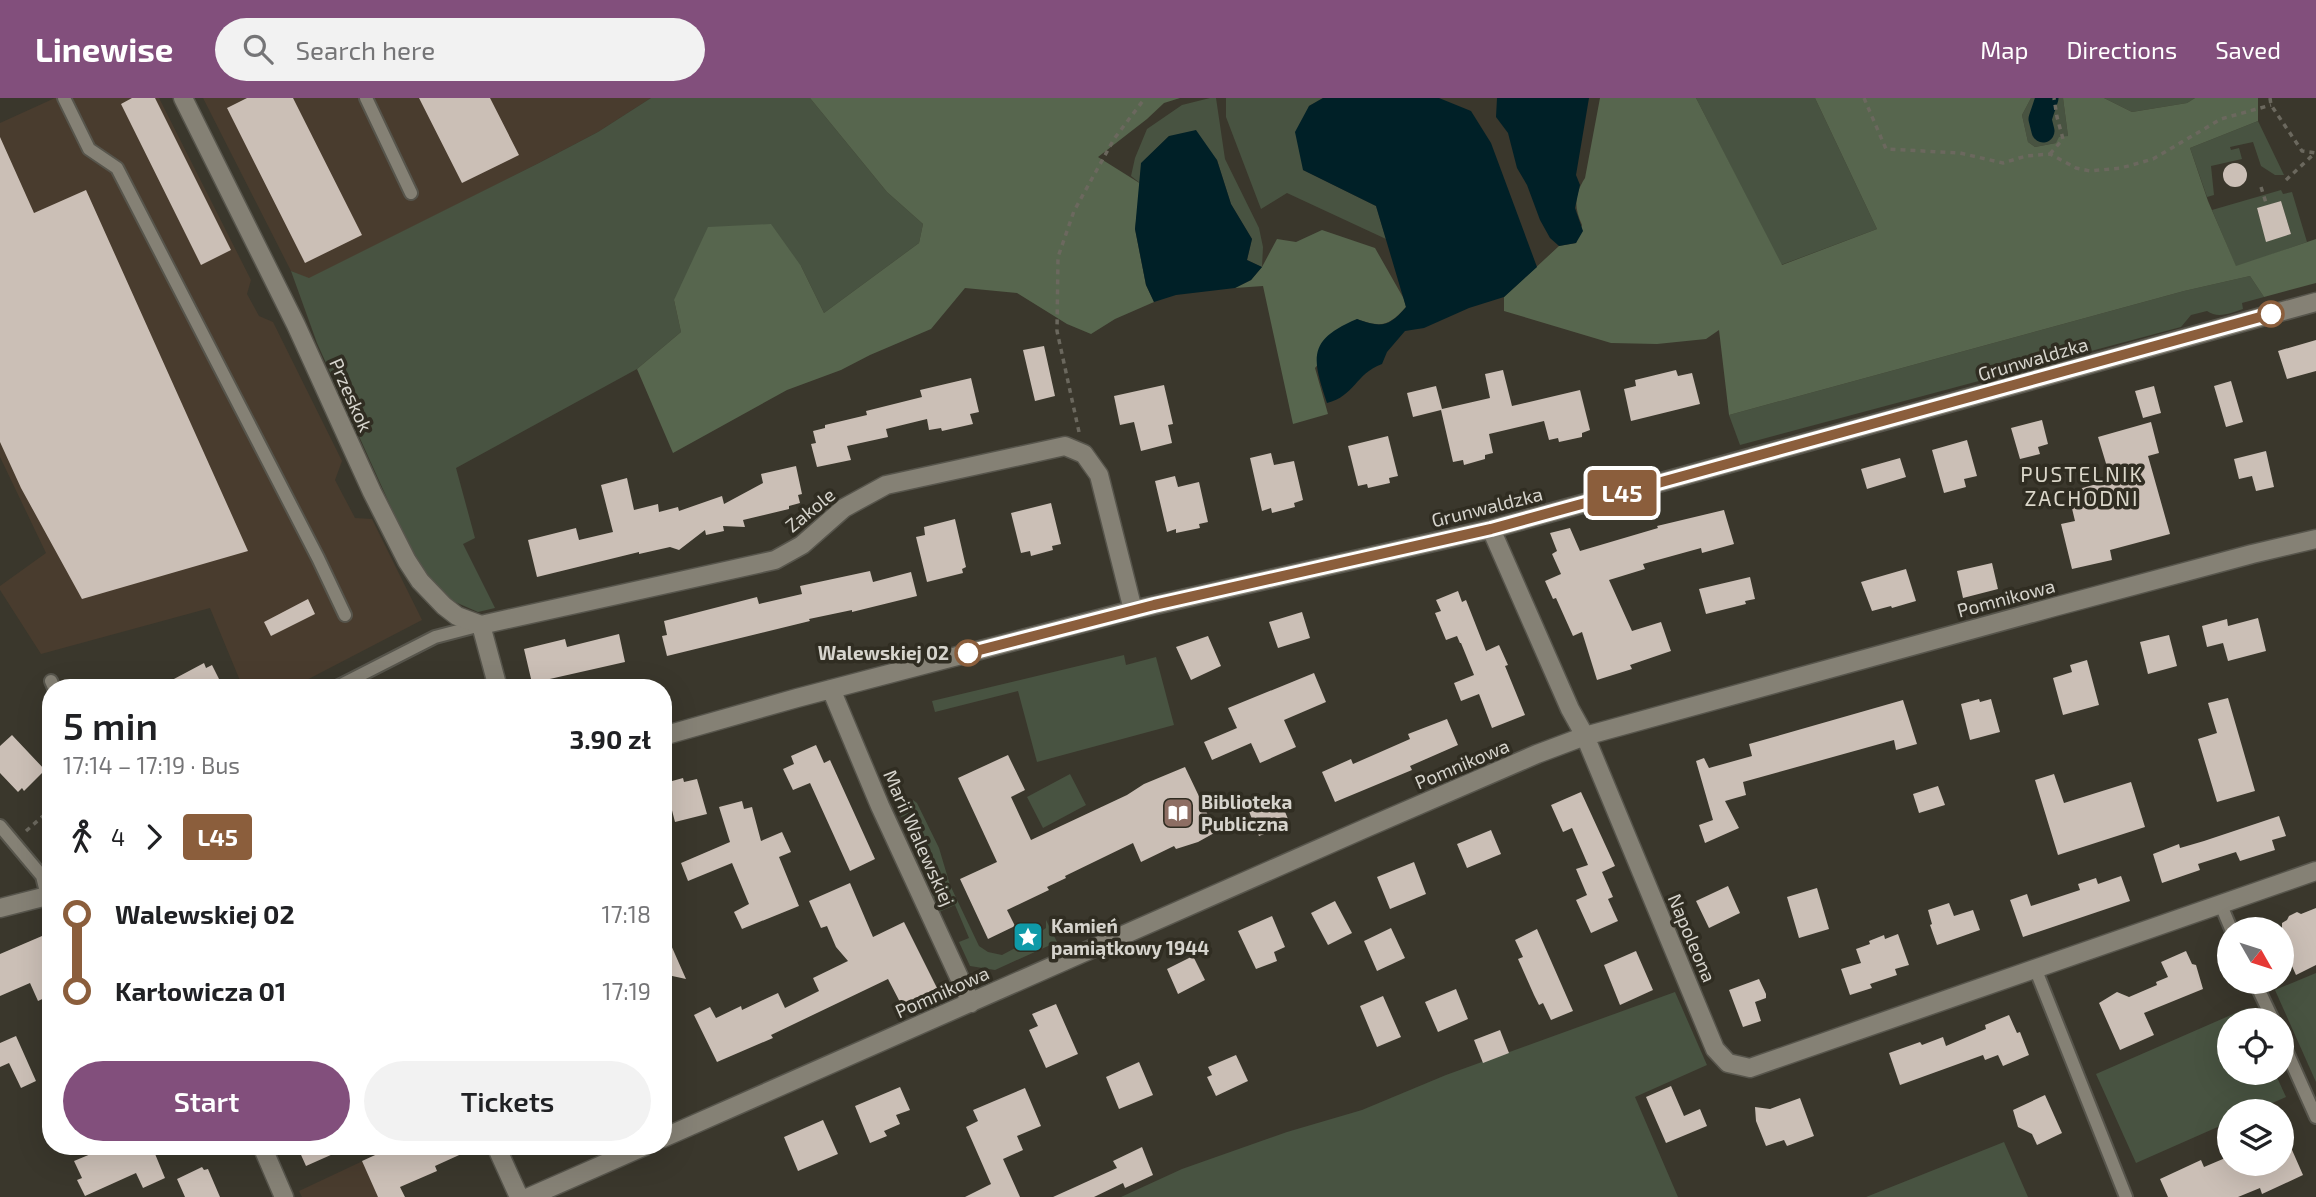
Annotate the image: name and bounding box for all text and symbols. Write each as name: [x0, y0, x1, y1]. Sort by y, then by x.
search box: [215, 18, 705, 81]
text: Linewise: [35, 29, 173, 69]
icon: search: [239, 30, 277, 68]
text: Search here: [295, 34, 435, 65]
text: Map: [1980, 35, 2028, 64]
text: Directions: [2066, 35, 2177, 64]
text: Saved: [2215, 35, 2281, 64]
unlabelled marker: [2258, 301, 2284, 327]
street label: Grunwaldzka: [1975, 332, 2091, 385]
street label: Przeskok: [325, 354, 378, 435]
district label: PUSTELNIK ZACHODNI: [2020, 461, 2144, 510]
line badge: L45: [1582, 470, 1662, 516]
text: L45: [1602, 478, 1642, 507]
street label: Grunwaldzka: [1429, 482, 1545, 531]
street label: Zakole: [780, 483, 839, 537]
street label: Pomnikowa: [1954, 573, 2057, 622]
marker: Walewskiej 02: [955, 640, 981, 666]
place label: Walewskiej 02: [818, 641, 949, 664]
text: 5 min: [63, 702, 158, 748]
text: 3.90 zł: [570, 723, 651, 754]
street label: Pomnikowa: [1411, 733, 1513, 794]
text: 17:14 – 17:19 · Bus: [63, 751, 240, 779]
street label: Marii Walewskiej: [879, 766, 960, 910]
place label: Biblioteka Publiczna: [1201, 790, 1292, 835]
library icon: Biblioteka Publiczna: [1161, 796, 1195, 830]
icon: walk: [63, 818, 101, 856]
icon: forward: [135, 818, 173, 856]
text: L45: [197, 822, 238, 851]
text: 4: [111, 823, 125, 851]
street label: Napoleona: [1664, 890, 1721, 985]
text: Walewskiej 02: [115, 898, 295, 929]
text: 17:18: [602, 900, 651, 928]
place label: Kamień pamiątkowy 1944: [1051, 914, 1209, 960]
north arrow: [2217, 917, 2294, 994]
map controls: [2217, 917, 2294, 1176]
place icon: Kamień pamiątkowy 1944: [1011, 920, 1045, 954]
street label: Pomnikowa: [891, 961, 992, 1022]
text: Karłowicza 01: [115, 975, 286, 1006]
text: 17:19: [602, 977, 651, 1005]
button: locate: [2217, 1008, 2294, 1085]
button: Start: [63, 1061, 350, 1141]
button: Tickets: [364, 1061, 651, 1141]
button: layers: [2217, 1099, 2294, 1176]

